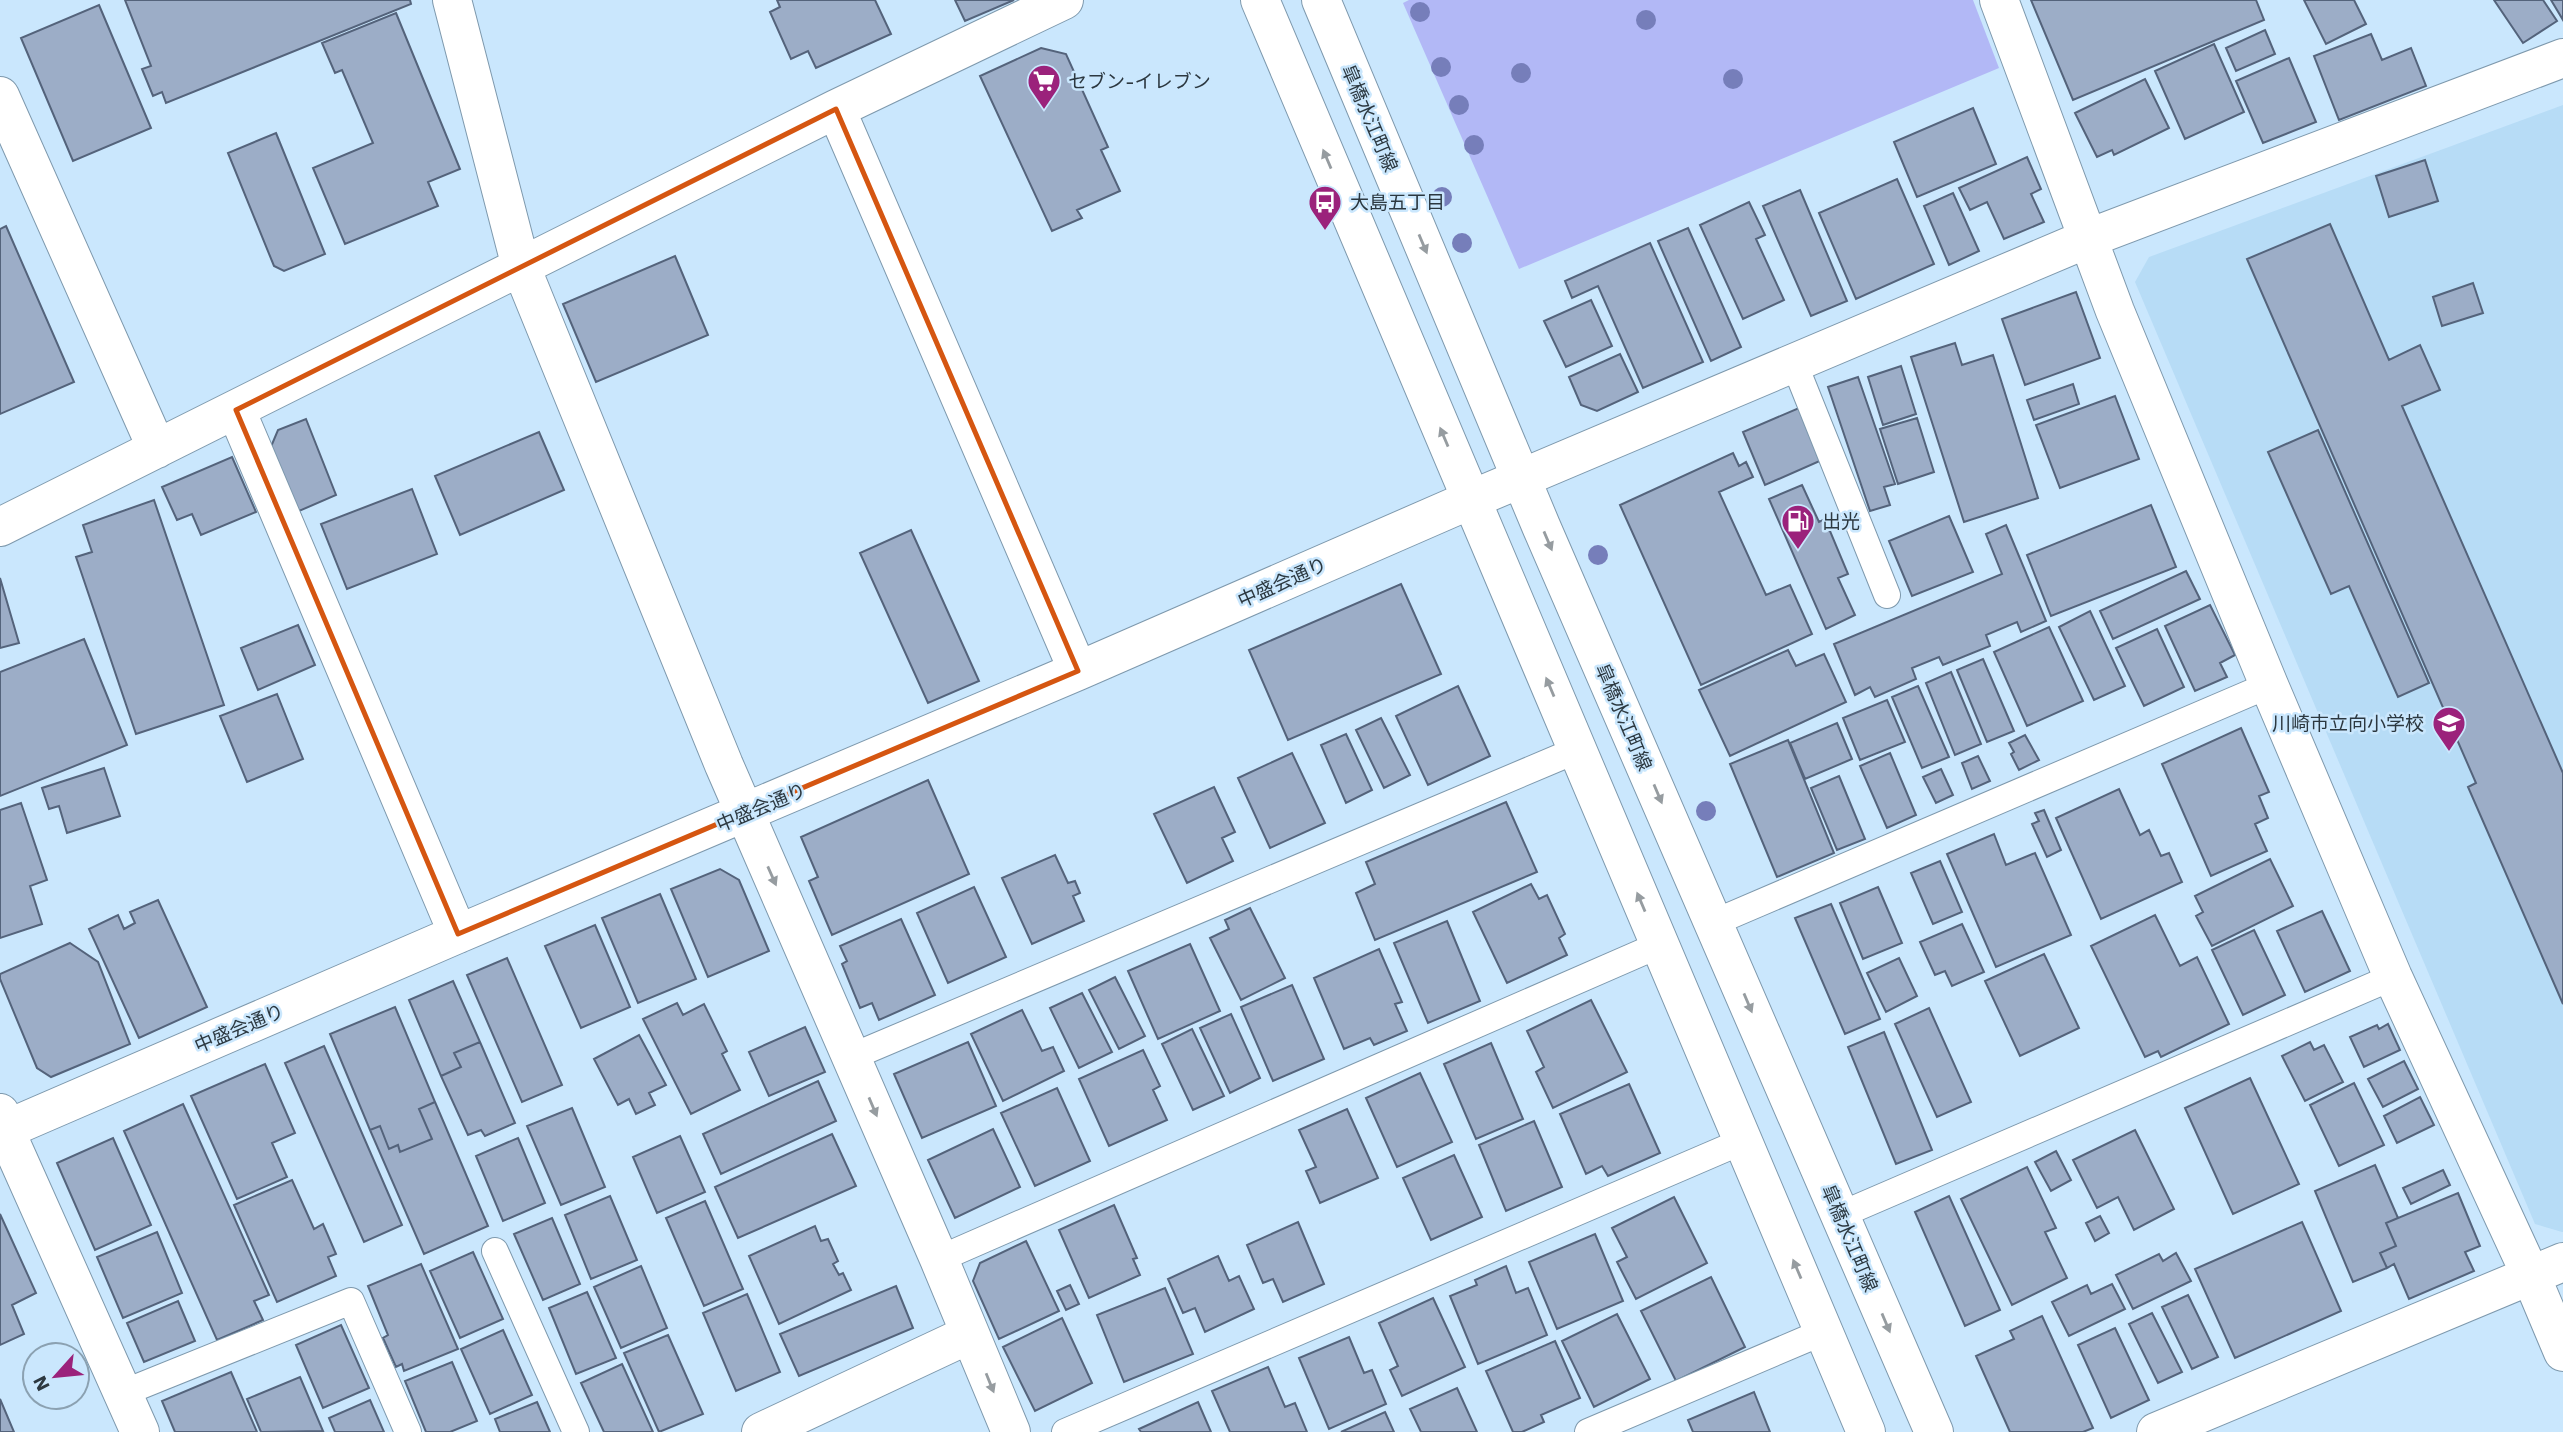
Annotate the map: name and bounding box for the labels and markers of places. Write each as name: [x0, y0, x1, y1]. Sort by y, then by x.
supermarket icon: セブン-イレブン: [1025, 62, 1063, 111]
place label: セブン-イレブン: [1068, 70, 1211, 93]
bus stop icon: 大島五丁目: [1306, 183, 1344, 232]
place label: 大島五丁目: [1350, 191, 1445, 214]
fuel station icon: 出光: [1779, 502, 1817, 551]
place label: 出光: [1822, 510, 1860, 533]
school or university icon: 川崎市立向小学校: [2430, 704, 2468, 753]
place label: 川崎市立向小学校: [2272, 712, 2424, 735]

